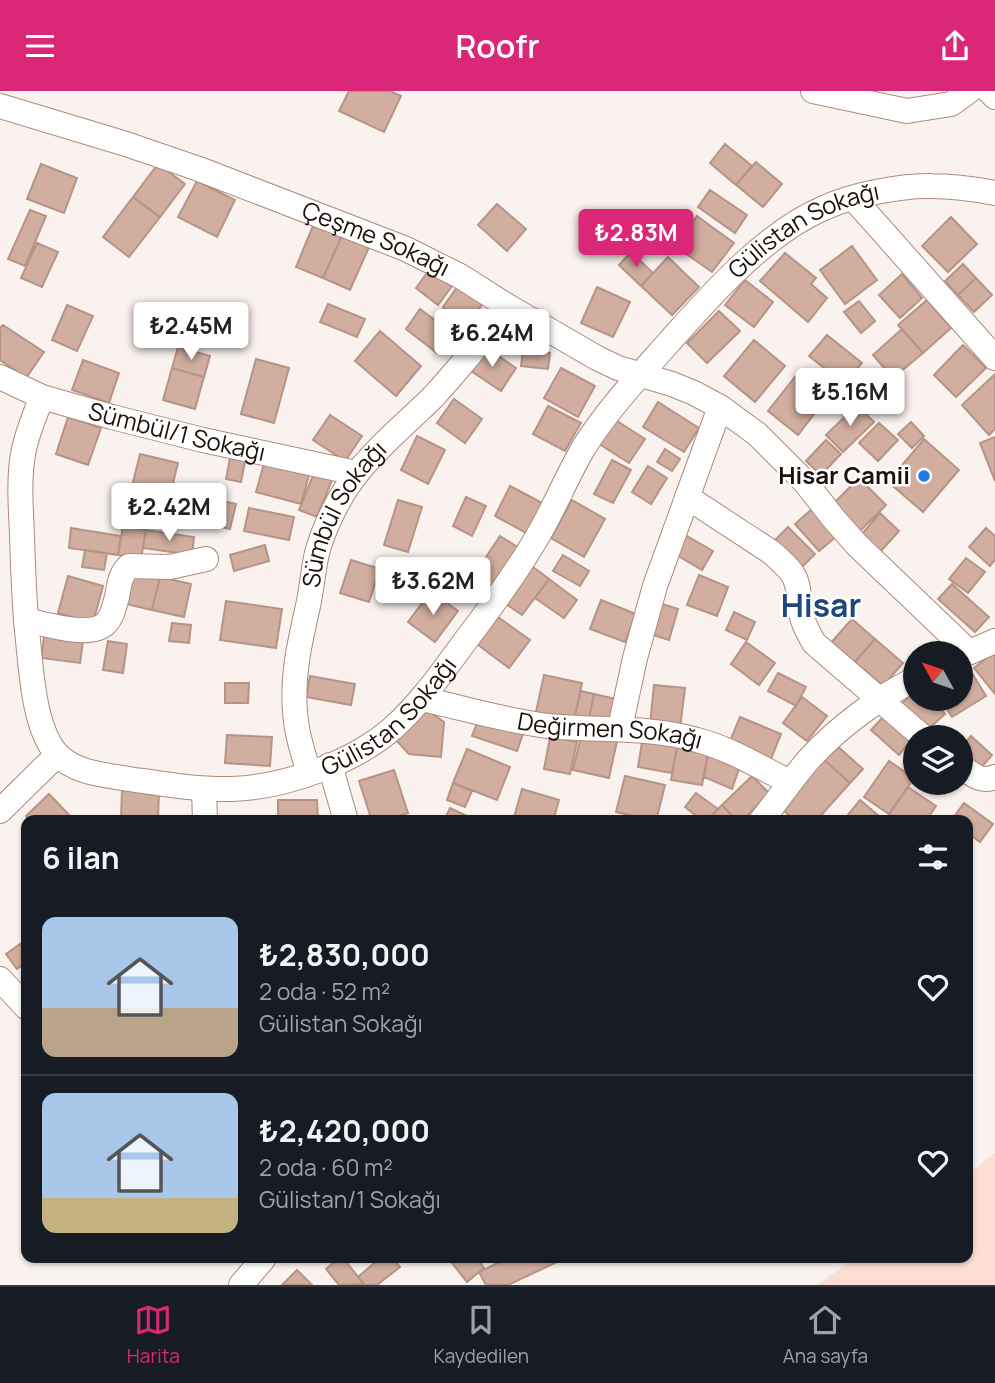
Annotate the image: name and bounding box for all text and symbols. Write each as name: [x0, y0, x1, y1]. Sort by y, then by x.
text: Roofr: [455, 24, 540, 68]
icon: menu: [21, 27, 59, 65]
icon: share: [936, 27, 974, 65]
street label: Gülistan Sokağı: [720, 174, 882, 285]
street label: Çeşme Sokağı: [298, 192, 456, 283]
pin: ₺2.83M: [579, 209, 693, 269]
text: ₺2.83M: [595, 216, 677, 248]
pin: ₺2.45M: [134, 303, 248, 362]
text: ₺2.45M: [150, 309, 233, 341]
pin: ₺6.24M: [435, 309, 549, 369]
text: ₺6.24M: [450, 316, 534, 348]
pin: ₺5.16M: [793, 369, 907, 428]
text: ₺5.16M: [812, 375, 888, 407]
street label: Sümbül/1 Sokağı: [85, 393, 269, 468]
street label: Sümbül Sokağı: [294, 432, 393, 590]
place label: Hisar Camii: [778, 458, 910, 491]
marker: Hisar Camii: [916, 468, 932, 484]
pin: ₺2.42M: [112, 483, 226, 543]
text: ₺2.42M: [127, 490, 211, 522]
pin: ₺3.62M: [376, 557, 490, 617]
text: ₺3.62M: [391, 564, 475, 596]
district label: Hisar: [781, 583, 861, 627]
north arrow: [903, 641, 973, 711]
map controls: [903, 641, 973, 795]
street label: Gülistan Sokağı: [316, 650, 463, 783]
street label: Değirmen Sokağı: [515, 704, 706, 756]
button: layers: [903, 725, 973, 795]
text: 6 ilan: [42, 837, 120, 878]
icon: filters: [914, 838, 952, 876]
text: ₺2,830,000: [259, 934, 430, 975]
icon: home: [98, 945, 182, 1029]
icon: heart: [914, 968, 952, 1006]
text: 2 oda · 52 m²: [259, 975, 390, 1007]
text: Gülistan Sokağı: [259, 1007, 423, 1039]
text: ₺2,420,000: [259, 1110, 430, 1151]
icon: home: [98, 1121, 182, 1205]
icon: heart: [914, 1144, 952, 1182]
text: 2 oda · 60 m²: [259, 1151, 393, 1183]
text: Gülistan/1 Sokağı: [259, 1183, 441, 1215]
tab: Harita: [127, 1301, 180, 1369]
tab: Kaydedilen: [434, 1301, 529, 1369]
tab: Ana sayfa: [783, 1301, 868, 1369]

